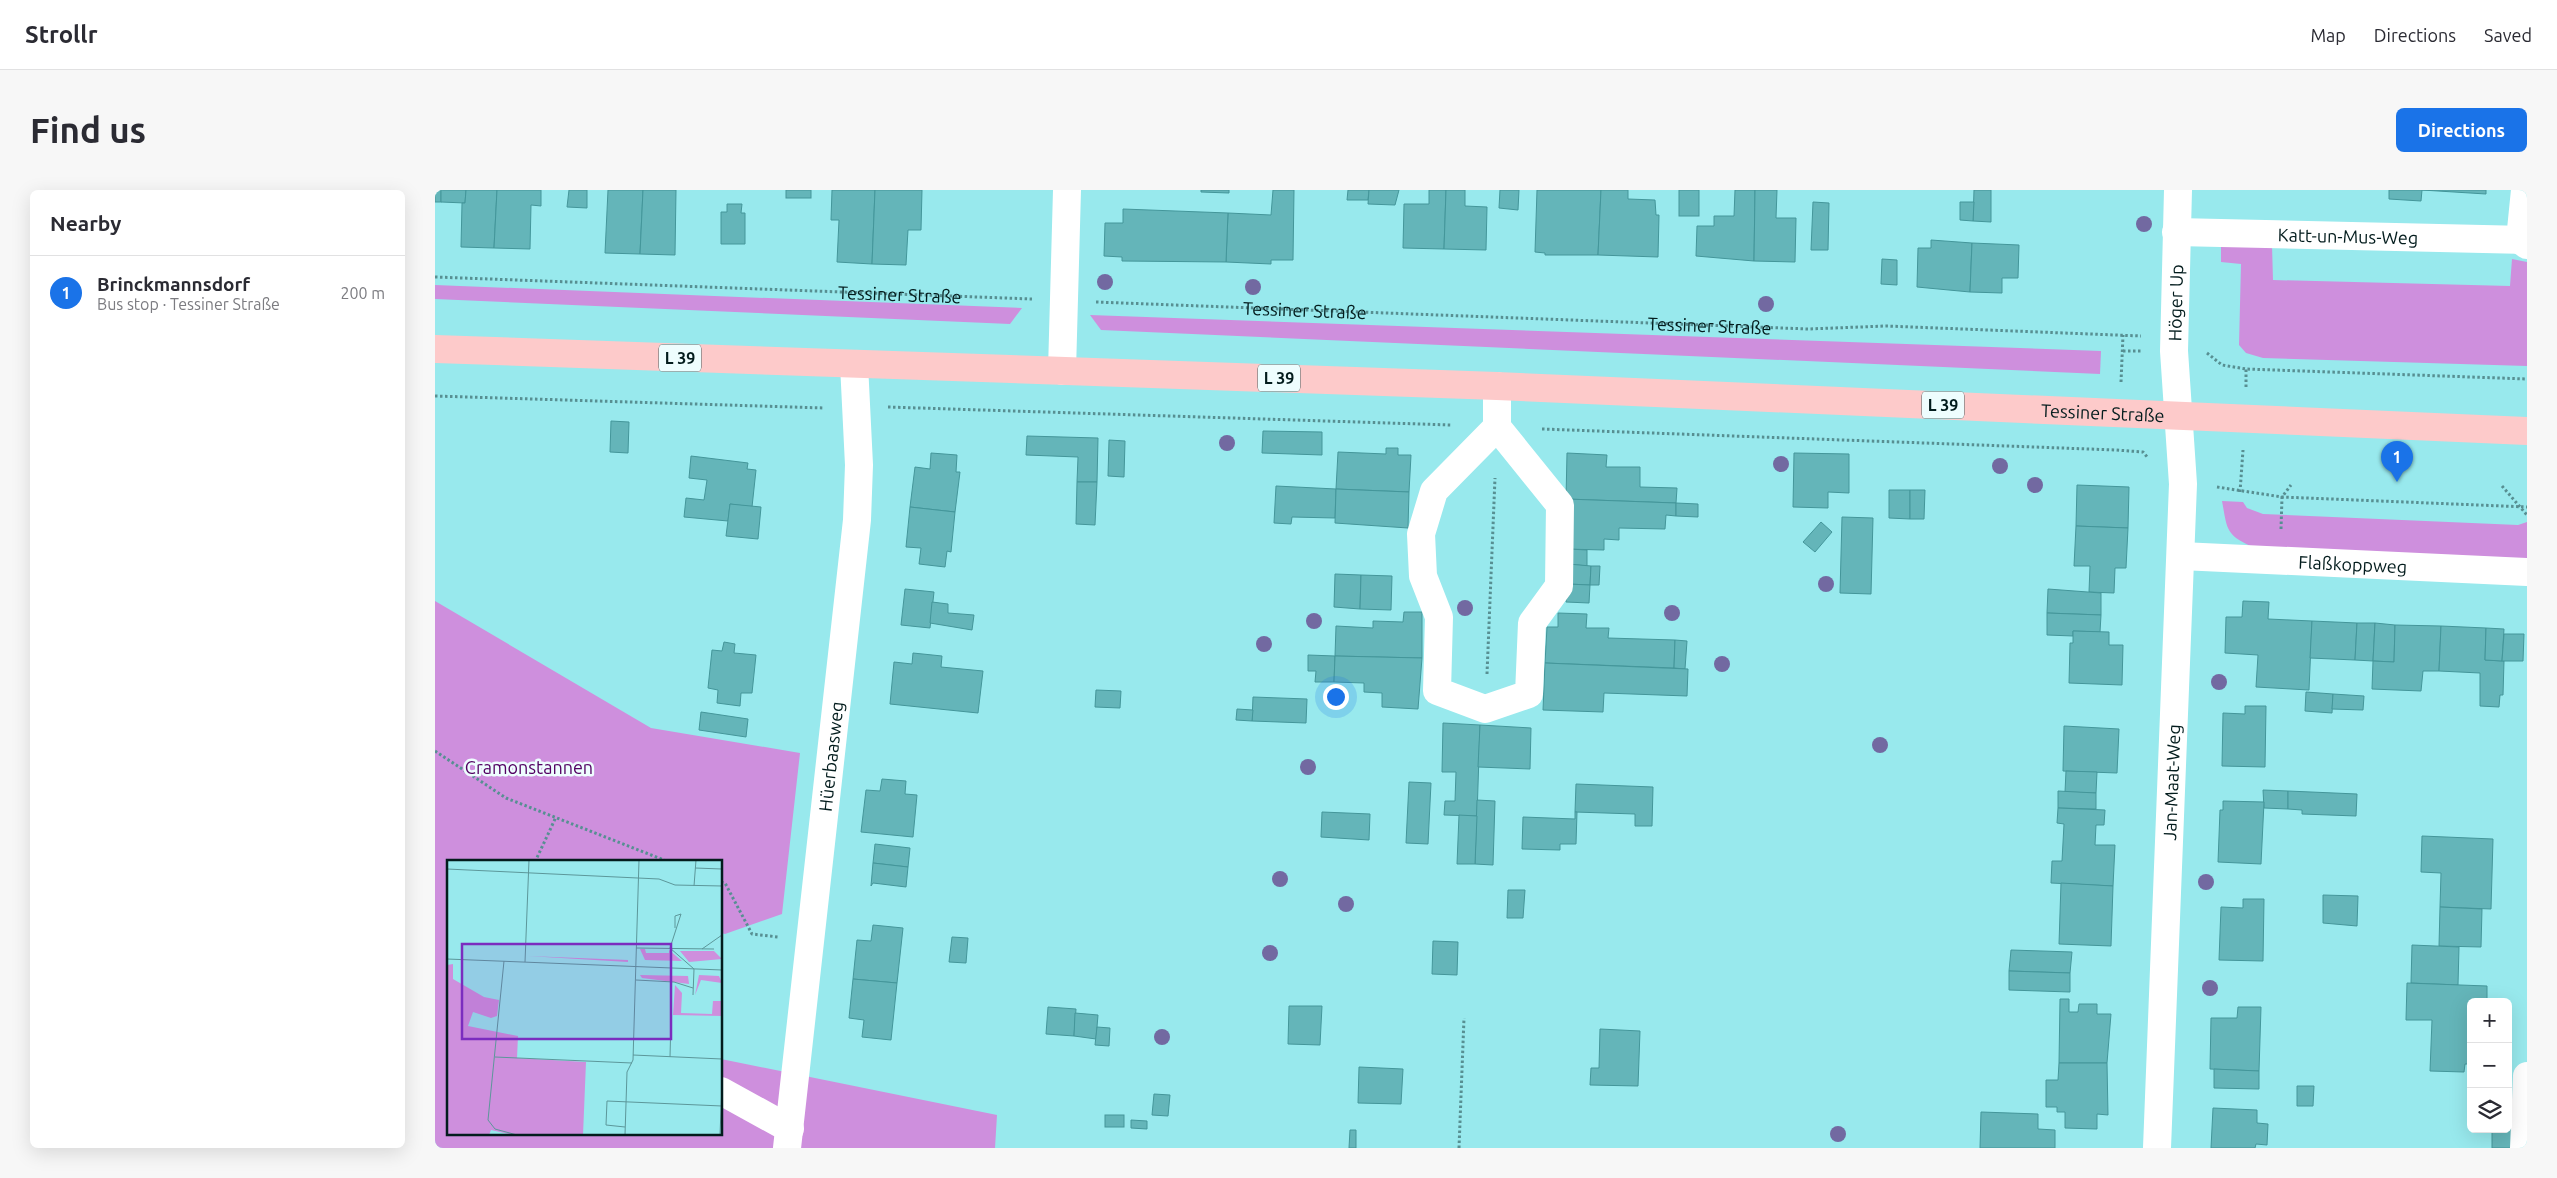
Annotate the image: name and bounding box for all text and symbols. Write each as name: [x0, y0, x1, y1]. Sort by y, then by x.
text: Strollr: [25, 21, 98, 48]
text: Map: [2310, 25, 2346, 45]
text: Directions: [2374, 25, 2456, 45]
text: Saved: [2484, 25, 2532, 45]
button: Directions: [2396, 108, 2527, 152]
text: Find us: [30, 110, 146, 150]
text: Nearby: [50, 211, 121, 235]
street label: Katt-un-Mus-Weg: [2277, 224, 2418, 248]
street label: Höger Up: [2164, 264, 2186, 342]
text: Brinckmannsdorf: [97, 273, 250, 295]
street label: Tessiner Straße: [838, 282, 962, 306]
text: 1: [61, 284, 71, 302]
text: 200 m: [340, 284, 385, 302]
text: Bus stop · Tessiner Straße: [97, 295, 280, 313]
street label: Tessiner Straße: [1243, 298, 1367, 322]
street label: Tessiner Straße: [1647, 313, 1772, 338]
road number: L 39: [659, 344, 701, 372]
road number: L 39: [1258, 364, 1300, 392]
road number: L 39: [1922, 392, 1964, 418]
street label: Tessiner Straße: [2041, 400, 2165, 425]
pin: 1: [2381, 441, 2413, 482]
street label: Flaßkoppweg: [2298, 551, 2408, 576]
your location: [1323, 684, 1349, 710]
street label: Hüerbaasweg: [815, 700, 847, 813]
street label: Jan-Maat-Weg: [2159, 724, 2184, 841]
park label: Cramonstannen: [465, 757, 593, 777]
inset map: [447, 860, 723, 1136]
map controls: [2467, 998, 2512, 1133]
button: +: [2467, 998, 2512, 1043]
button: −: [2467, 1043, 2512, 1088]
button: layers: [2467, 1088, 2512, 1133]

